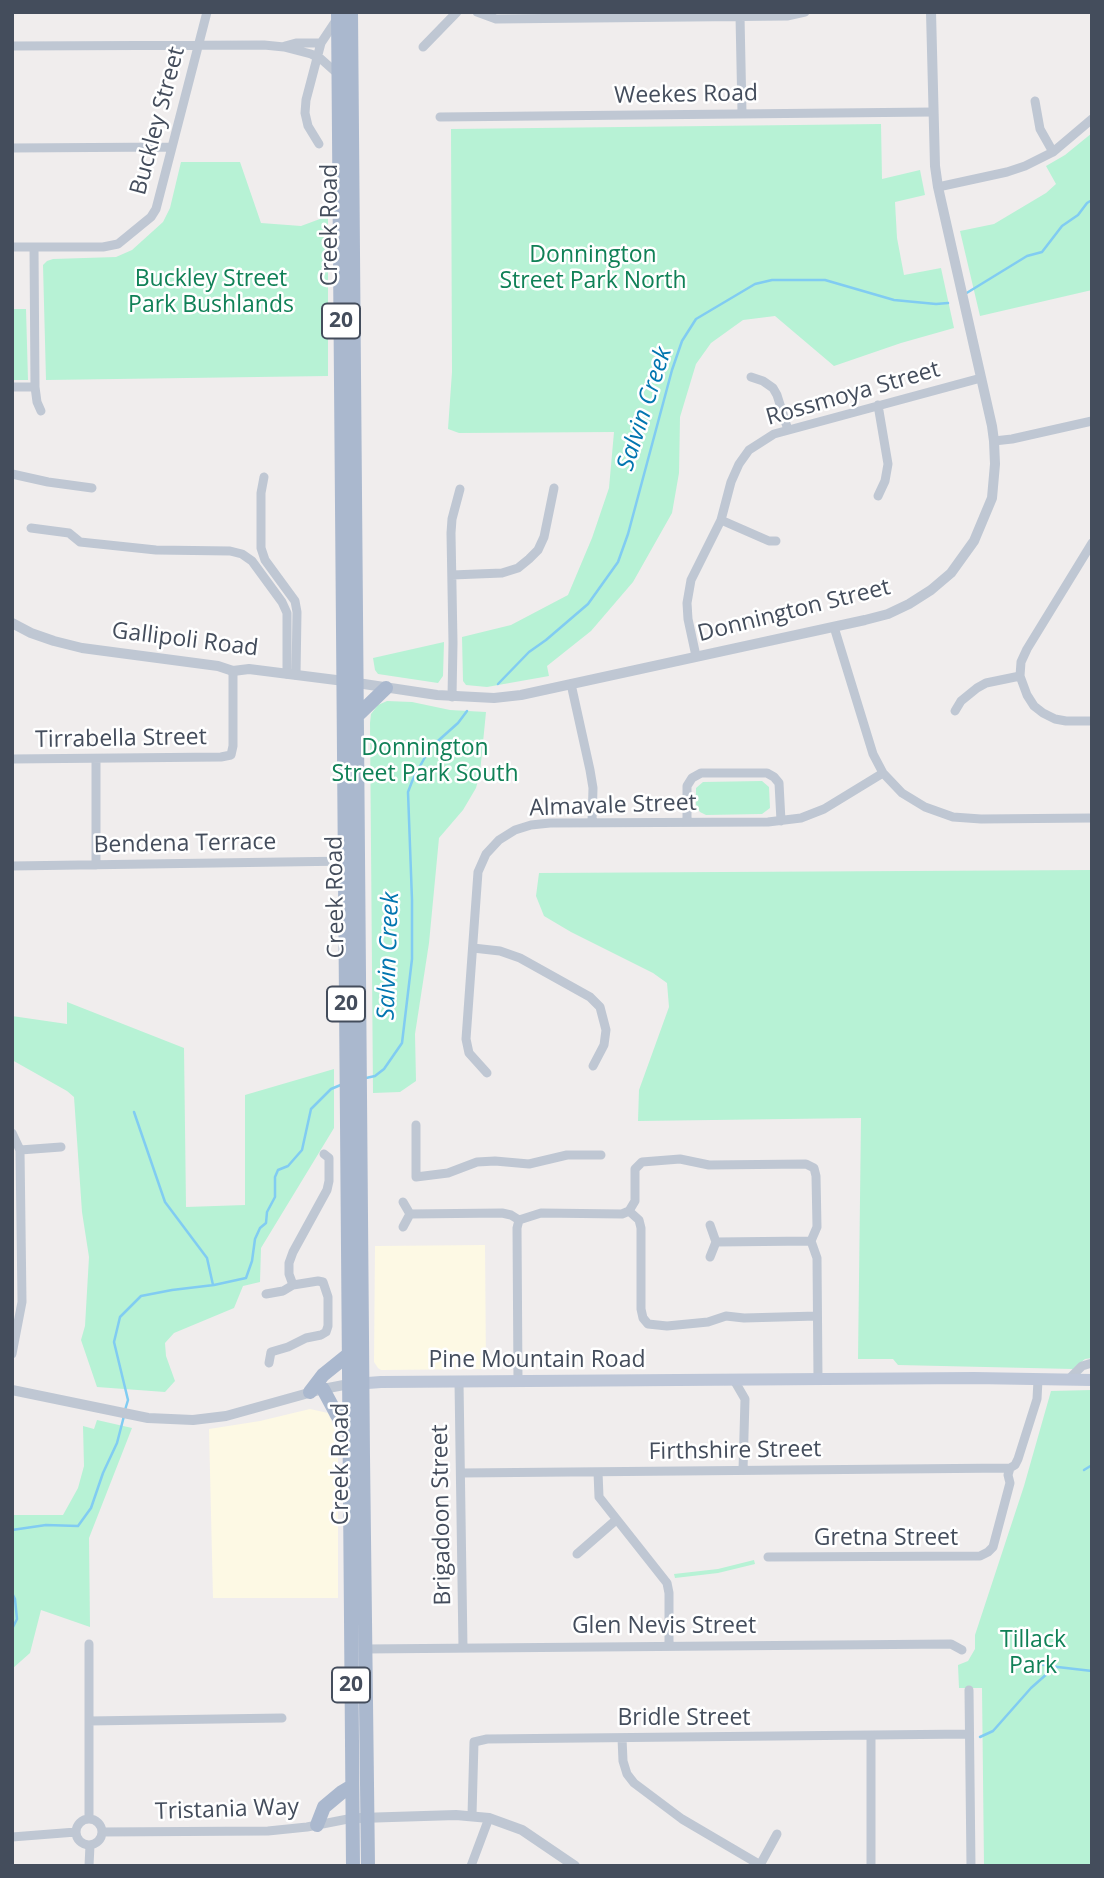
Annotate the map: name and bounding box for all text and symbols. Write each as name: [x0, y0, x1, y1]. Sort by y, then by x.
street label: Buckley Street: [125, 44, 191, 198]
street label: Weekes Road: [614, 80, 758, 110]
street label: Creek Road: [316, 164, 344, 286]
park label: Donnington Street Park North: [499, 241, 687, 295]
park label: Buckley Street Park Bushlands: [128, 265, 294, 319]
road number: 20: [322, 304, 360, 338]
water label: Salvin Creek: [612, 344, 678, 474]
street label: Rossmoya Street: [763, 356, 943, 432]
street label: Donnington Street: [695, 574, 893, 648]
street label: Gallipoli Road: [110, 617, 260, 663]
street label: Tirrabella Street: [35, 724, 207, 754]
park label: Donnington Street Park South: [331, 734, 519, 788]
street label: Almavale Street: [529, 789, 697, 823]
street label: Bendena Terrace: [93, 829, 277, 859]
street label: Creek Road: [321, 835, 351, 959]
water label: Salvin Creek: [372, 891, 406, 1021]
road number: 20: [327, 986, 365, 1021]
street label: Pine Mountain Road: [428, 1346, 646, 1374]
street label: Creek Road: [327, 1403, 355, 1525]
street label: Brigadoon Street: [427, 1424, 457, 1606]
street label: Firthshire Street: [648, 1436, 822, 1466]
street label: Gretna Street: [814, 1524, 958, 1552]
street label: Glen Nevis Street: [572, 1612, 756, 1640]
park label: Tillack Park: [1000, 1626, 1066, 1680]
road number: 20: [332, 1668, 370, 1702]
street label: Bridle Street: [617, 1704, 751, 1732]
street label: Tristania Way: [155, 1794, 299, 1826]

